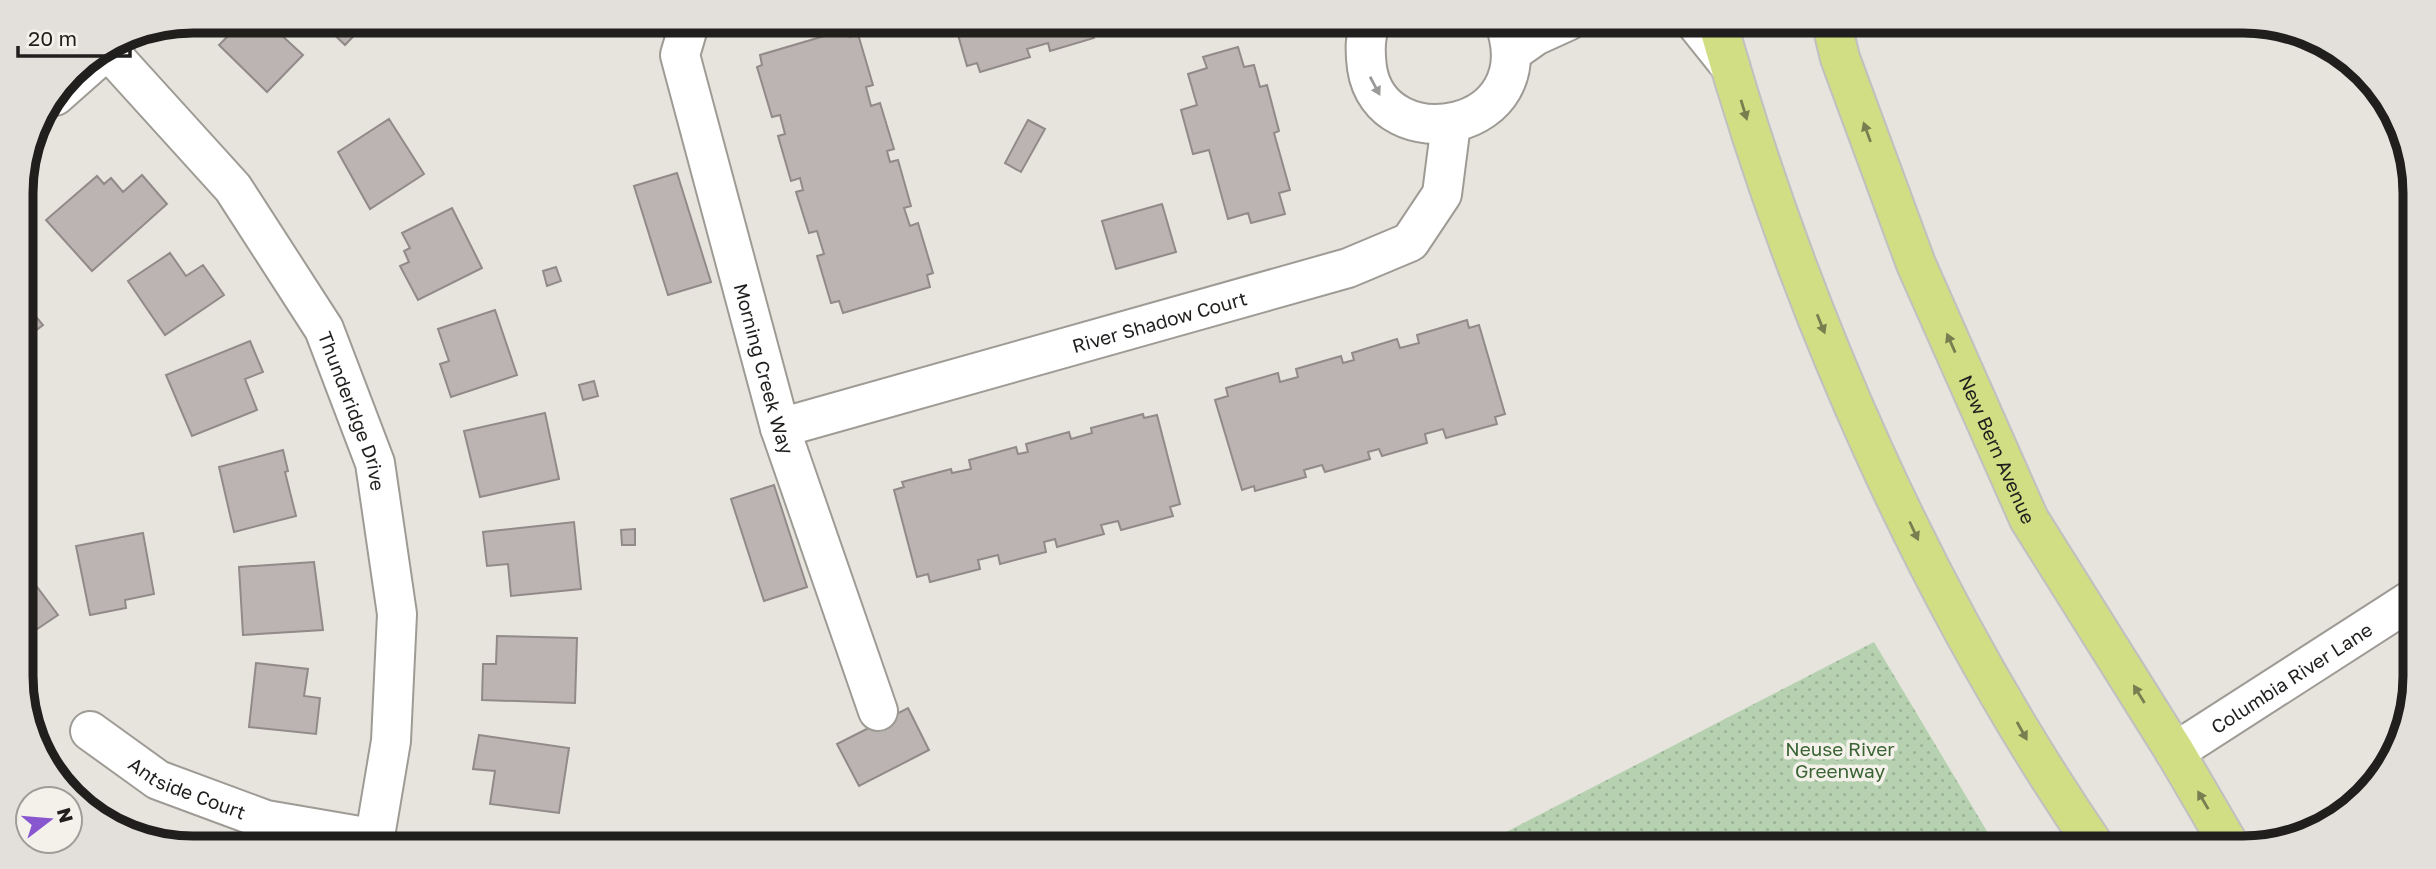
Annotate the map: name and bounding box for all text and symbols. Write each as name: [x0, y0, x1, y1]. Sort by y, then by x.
scale bar: [18, 14, 130, 58]
text: 20 m: [28, 25, 77, 51]
one-way arrow: [1369, 76, 1381, 96]
one-way arrow: [1739, 100, 1749, 121]
one-way arrow: [1862, 121, 1873, 142]
street label: Morning Creek Way: [730, 280, 800, 457]
street label: River Shadow Court: [1069, 286, 1249, 357]
one-way arrow: [1815, 314, 1826, 335]
street label: Thunderidge Drive: [314, 328, 390, 492]
one-way arrow: [1945, 333, 1957, 353]
street label: New Bern Avenue: [1955, 371, 2041, 527]
one-way arrow: [1908, 521, 1920, 541]
street label: Columbia River Lane: [2206, 617, 2376, 738]
one-way arrow: [2132, 685, 2145, 704]
one-way arrow: [2016, 722, 2028, 741]
park label: Neuse River Greenway: [1785, 737, 1895, 782]
street label: Antside Court: [125, 752, 249, 823]
north arrow: [14, 785, 84, 855]
one-way arrow: [2197, 790, 2209, 809]
text: N: [53, 805, 79, 825]

